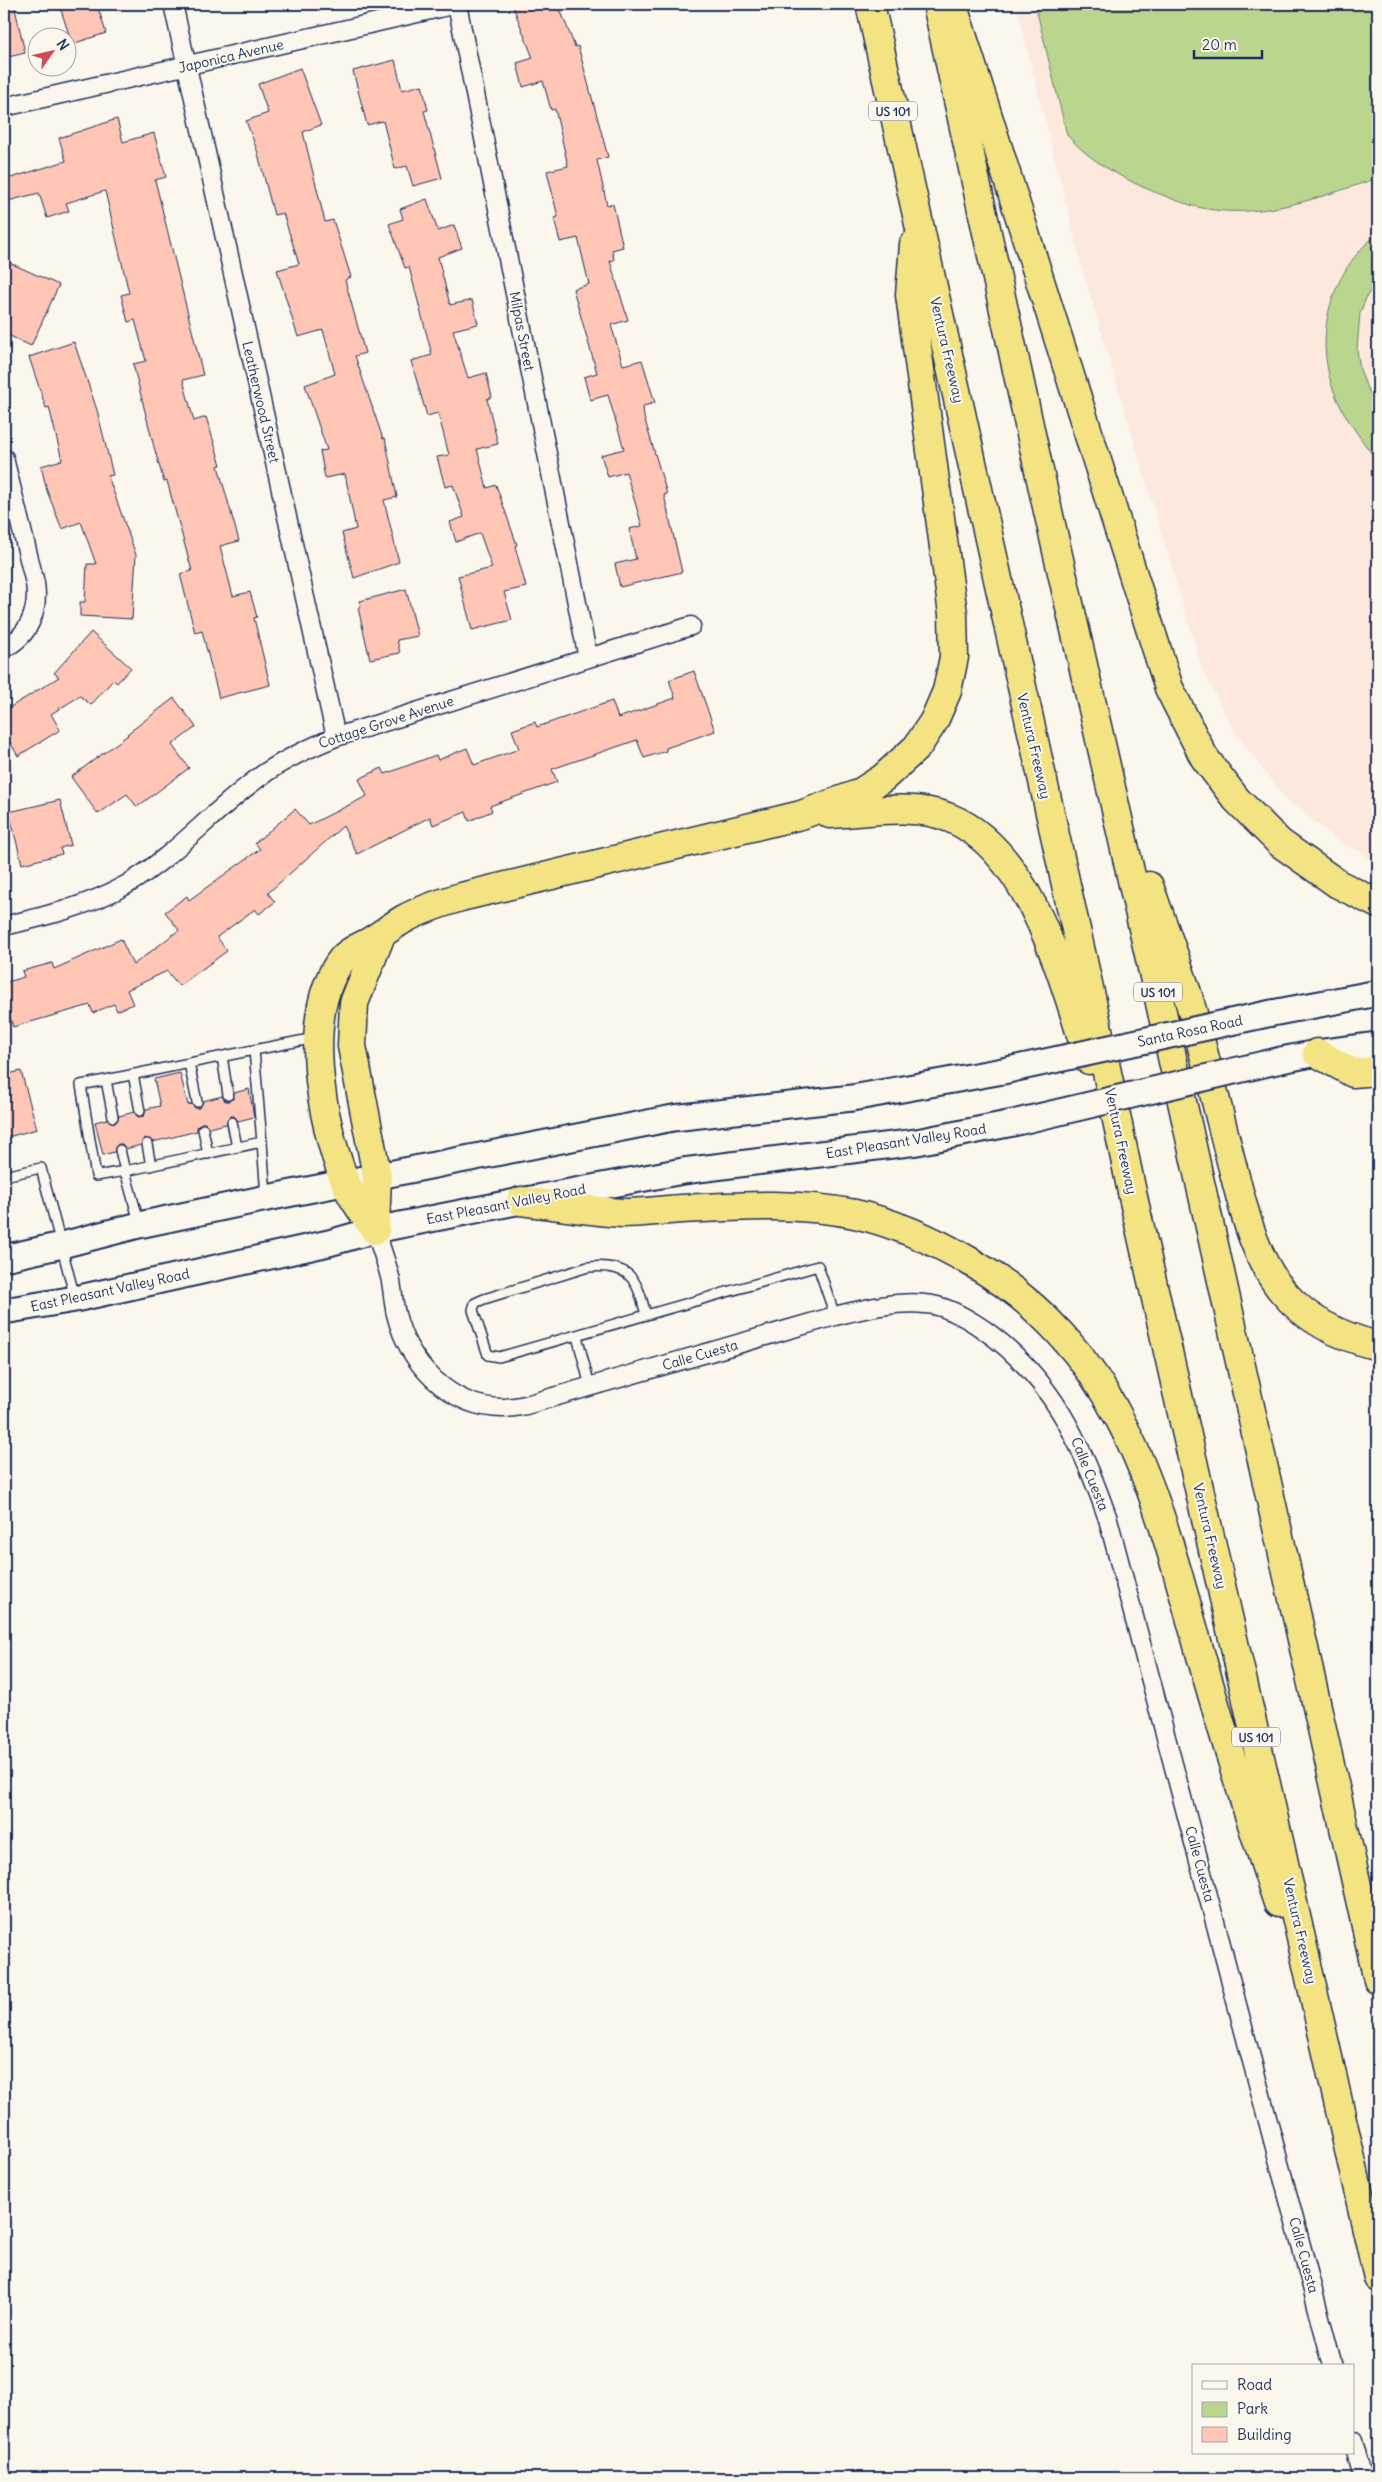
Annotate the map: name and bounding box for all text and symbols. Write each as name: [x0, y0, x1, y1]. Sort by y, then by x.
north arrow: [28, 28, 78, 78]
scale bar: [1194, 28, 1262, 60]
street label: Japonica Avenue: [177, 35, 285, 77]
text: 20 m: [1202, 35, 1237, 54]
text: N: [53, 36, 73, 54]
road number: US 101: [869, 102, 917, 120]
street label: Milpas Street: [505, 290, 539, 373]
street label: Ventura Freeway: [926, 295, 968, 405]
street label: Leatherwood Street: [238, 339, 284, 465]
street label: Ventura Freeway: [1013, 691, 1055, 801]
street label: Cottage Grove Avenue: [316, 692, 456, 752]
road number: US 101: [1134, 982, 1182, 1002]
street label: Santa Rosa Road: [1136, 1011, 1244, 1051]
street label: Ventura Freeway: [1101, 1086, 1141, 1196]
street label: East Pleasant Valley Road: [825, 1119, 987, 1163]
street label: East Pleasant Valley Road: [425, 1180, 587, 1228]
street label: East Pleasant Valley Road: [29, 1264, 191, 1316]
street label: Calle Cuesta: [660, 1336, 740, 1374]
street label: Calle Cuesta: [1067, 1434, 1113, 1514]
street label: Ventura Freeway: [1189, 1481, 1231, 1591]
road number: US 101: [1232, 1728, 1280, 1746]
street label: Calle Cuesta: [1181, 1824, 1219, 1904]
street label: Ventura Freeway: [1279, 1876, 1321, 1986]
street label: Calle Cuesta: [1285, 2215, 1323, 2295]
legend: [1192, 2364, 1354, 2454]
text: Road: [1237, 2375, 1272, 2394]
text: Park: [1237, 2399, 1268, 2418]
text: Building: [1237, 2425, 1292, 2444]

